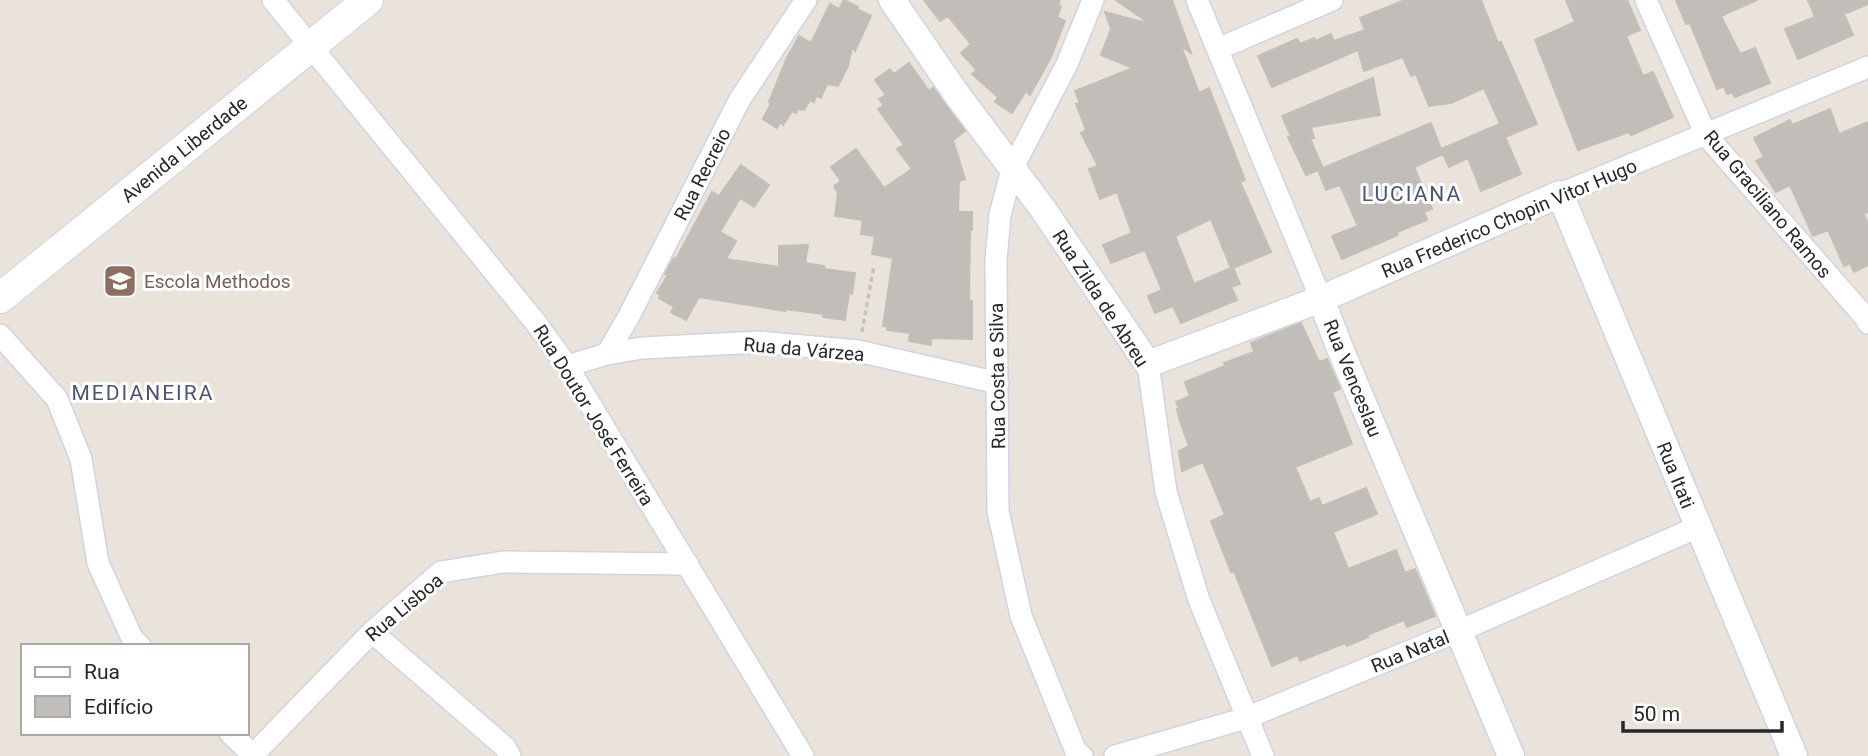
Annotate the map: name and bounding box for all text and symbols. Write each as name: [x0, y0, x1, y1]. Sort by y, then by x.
street label: Avenida Liberdade: [117, 91, 252, 207]
street label: Rua Recreio: [669, 124, 736, 224]
street label: Rua Graciliano Ramos: [1699, 126, 1836, 283]
street label: Rua Frederico Chopin Vitor Hugo: [1378, 154, 1641, 283]
district label: LUCIANA: [1362, 182, 1462, 206]
street label: Rua Zilda de Abreu: [1048, 225, 1154, 371]
school or university icon: Escola Methodos: [101, 262, 139, 300]
place label: Escola Methodos: [144, 270, 291, 293]
street label: Rua Costa e Silva: [985, 303, 1010, 449]
street label: Rua Venceslau: [1319, 316, 1387, 440]
street label: Rua Doutor José Ferreira: [528, 320, 659, 510]
street label: Rua da Várzea: [743, 333, 865, 366]
district label: MEDIANEIRA: [72, 381, 214, 405]
street label: Rua Itati: [1652, 439, 1699, 512]
street label: Rua Lisboa: [361, 568, 448, 646]
street label: Rua Natal: [1368, 625, 1453, 678]
legend: [21, 644, 248, 735]
text: Rua: [84, 660, 120, 684]
scale bar: [1623, 690, 1782, 734]
text: Edifício: [84, 695, 153, 719]
text: 50 m: [1633, 702, 1680, 726]

